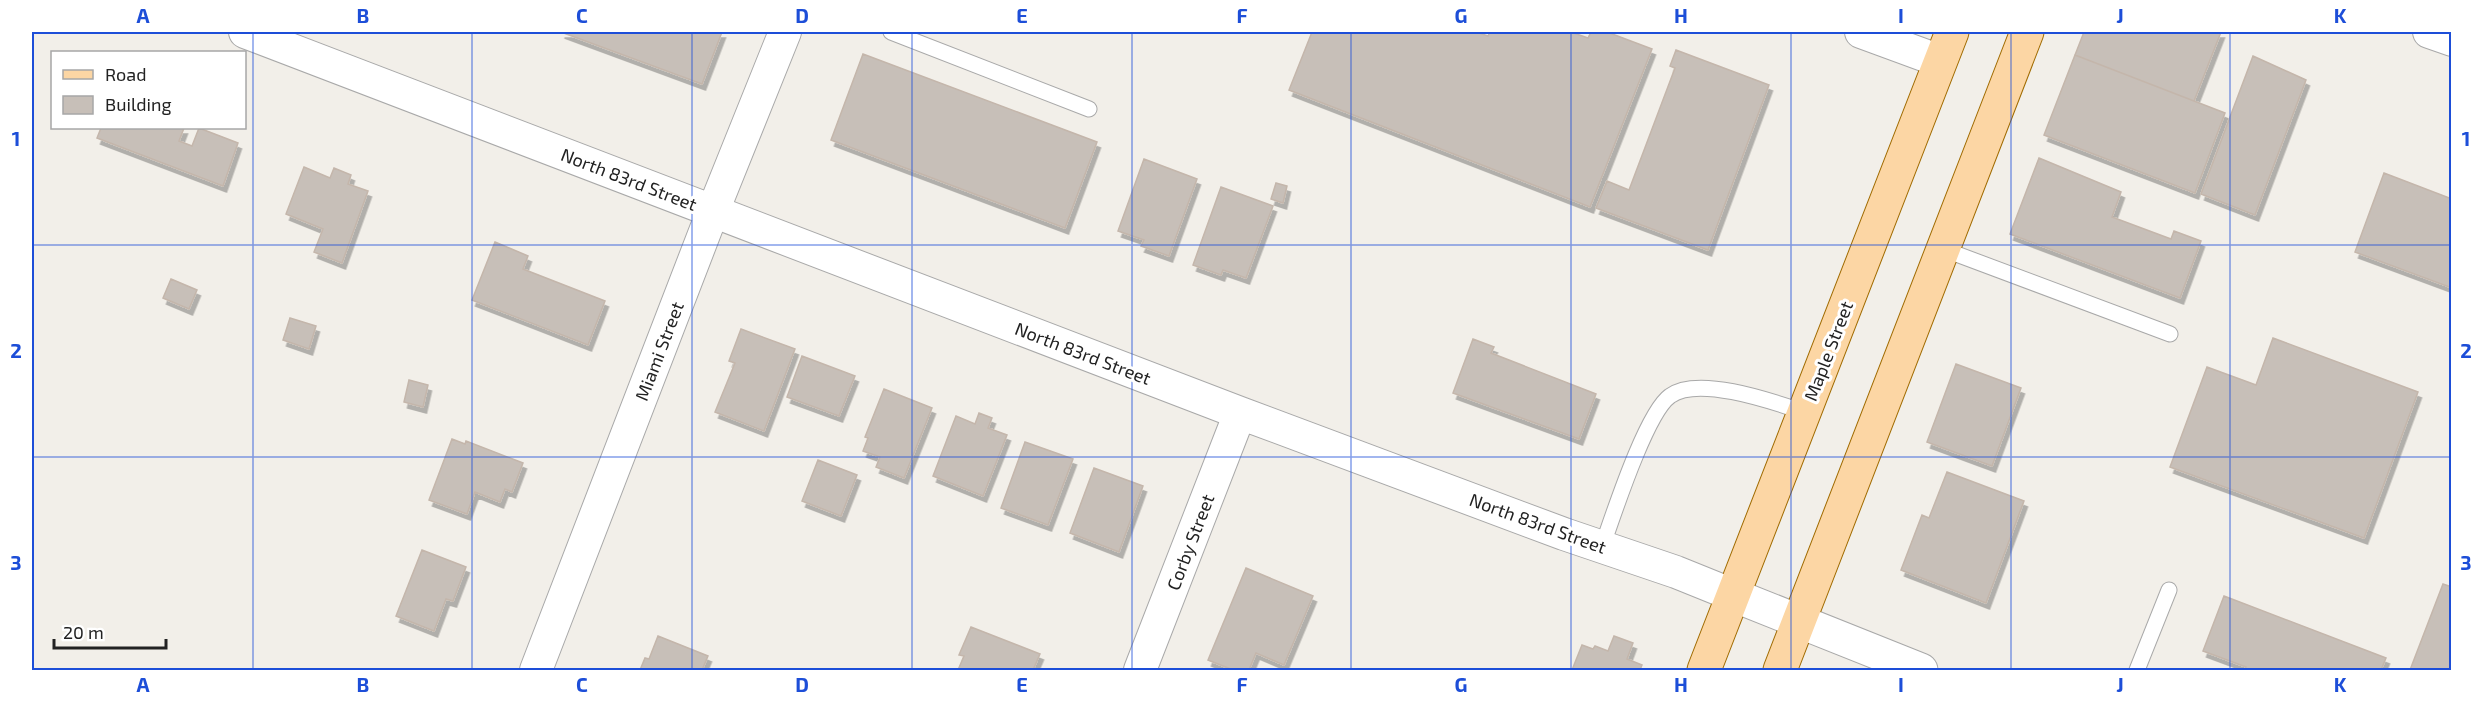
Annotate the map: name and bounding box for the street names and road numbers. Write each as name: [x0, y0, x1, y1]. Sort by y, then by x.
street label: North 83rd Street: [558, 143, 700, 215]
street label: Miami Street: [630, 298, 688, 404]
street label: Maple Street: [1799, 298, 1857, 404]
street label: North 83rd Street: [1012, 317, 1154, 389]
street label: North 83rd Street: [1467, 488, 1609, 558]
street label: Corby Street: [1162, 491, 1218, 593]

